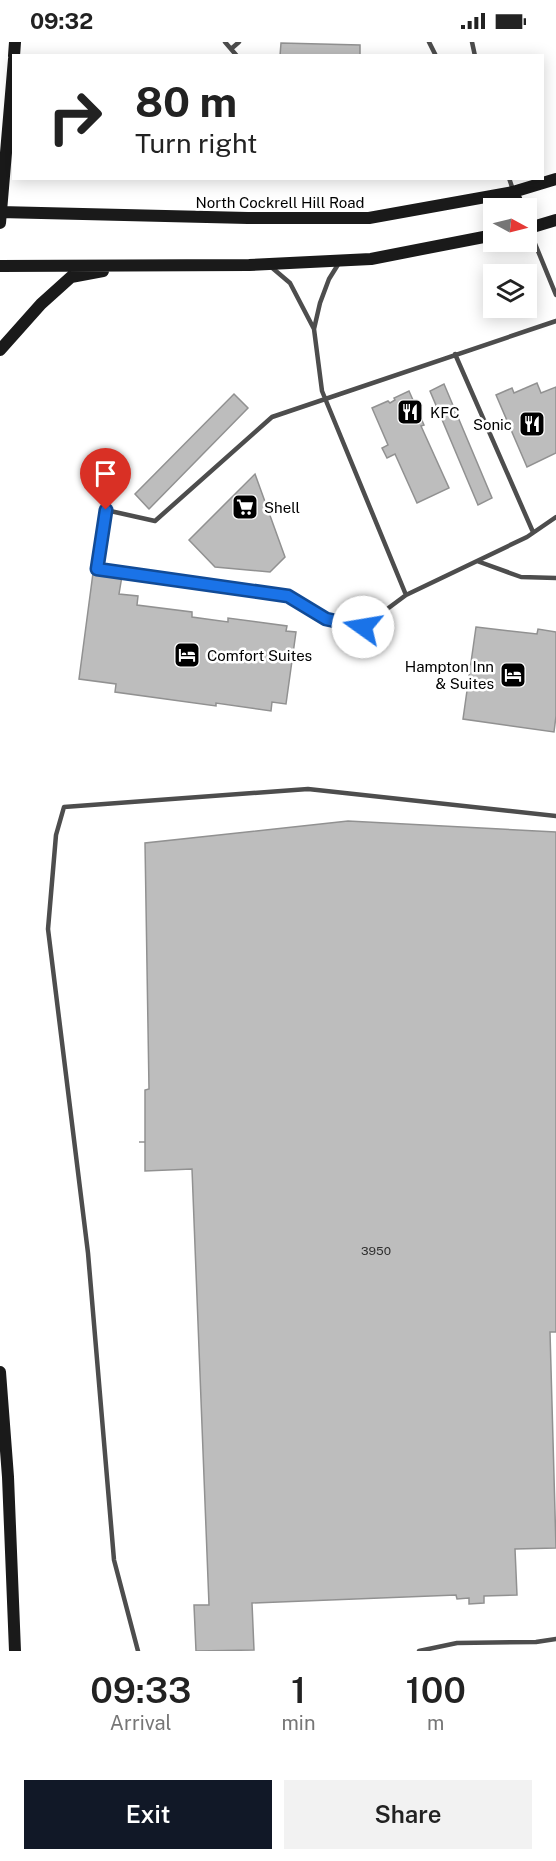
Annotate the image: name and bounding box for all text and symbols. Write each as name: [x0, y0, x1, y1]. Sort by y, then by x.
text: 09:32: [30, 8, 93, 34]
text: 80 m: [135, 77, 237, 126]
icon: right: [36, 78, 114, 156]
text: Turn right: [135, 127, 258, 159]
street label: North Cockrell Hill Road: [196, 194, 364, 211]
north arrow: [483, 198, 537, 252]
map controls: [483, 198, 537, 318]
button: layers: [483, 264, 537, 318]
restaurant icon: KFC: [395, 397, 425, 427]
place label: KFC: [430, 404, 459, 421]
restaurant icon: Sonic: [517, 409, 547, 439]
place label: Sonic: [473, 416, 512, 433]
pin: [80, 448, 131, 510]
icon: arrive: [89, 457, 122, 490]
supermarket icon: Shell: [230, 492, 260, 522]
place label: Shell: [264, 499, 300, 516]
position arrow: [331, 595, 395, 659]
hotel icon: Comfort Suites: [172, 640, 202, 670]
place label: Comfort Suites: [207, 647, 312, 664]
place label: Hampton Inn & Suites: [405, 658, 494, 692]
hotel icon: Hampton Inn & Suites: [498, 660, 528, 690]
house number: 3950: [361, 1244, 391, 1258]
text: 09:33: [90, 1669, 191, 1711]
text: 1: [291, 1669, 306, 1711]
text: 100: [406, 1669, 466, 1711]
text: Arrival: [110, 1711, 172, 1735]
text: min: [282, 1711, 315, 1735]
text: m: [427, 1711, 444, 1735]
button: Exit: [24, 1780, 272, 1849]
button: Share: [284, 1780, 532, 1849]

